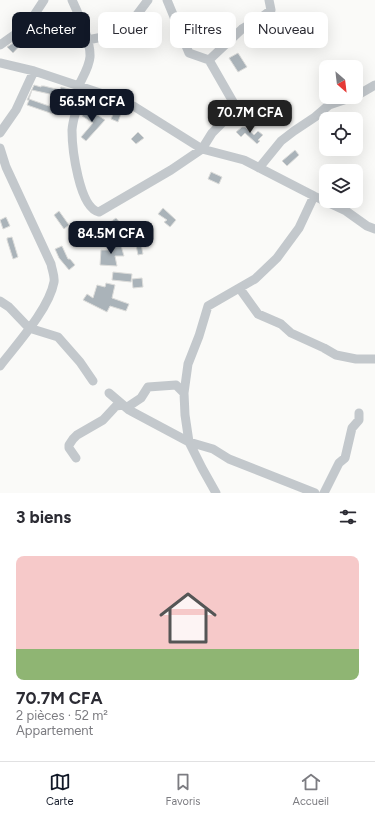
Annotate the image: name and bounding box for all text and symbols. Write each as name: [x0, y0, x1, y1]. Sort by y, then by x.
chip: Acheter: [12, 12, 90, 48]
chip: Louer: [98, 12, 162, 48]
chip: Filtres: [170, 12, 236, 48]
chip: Nouveau: [244, 12, 328, 48]
north arrow: [319, 60, 363, 104]
map controls: [319, 60, 363, 208]
pin: 56.5M CFA: [46, 89, 138, 123]
text: 56.5M CFA: [59, 94, 125, 109]
pin: 70.7M CFA: [204, 100, 296, 134]
text: 70.7M CFA: [217, 105, 283, 120]
button: locate: [319, 112, 363, 156]
button: layers: [319, 164, 363, 208]
pin: 84.5M CFA: [65, 221, 157, 255]
text: 84.5M CFA: [77, 226, 145, 241]
icon: filters: [337, 506, 359, 528]
text: 3 biens: [16, 507, 71, 527]
icon: home: [152, 582, 224, 654]
text: 70.7M CFA: [16, 688, 103, 708]
text: 2 pièces · 52 m²: [16, 708, 108, 723]
text: Appartement: [16, 723, 94, 738]
tab: Carte: [46, 771, 73, 808]
tab: Favoris: [166, 771, 200, 808]
tab: Accueil: [293, 771, 329, 808]

